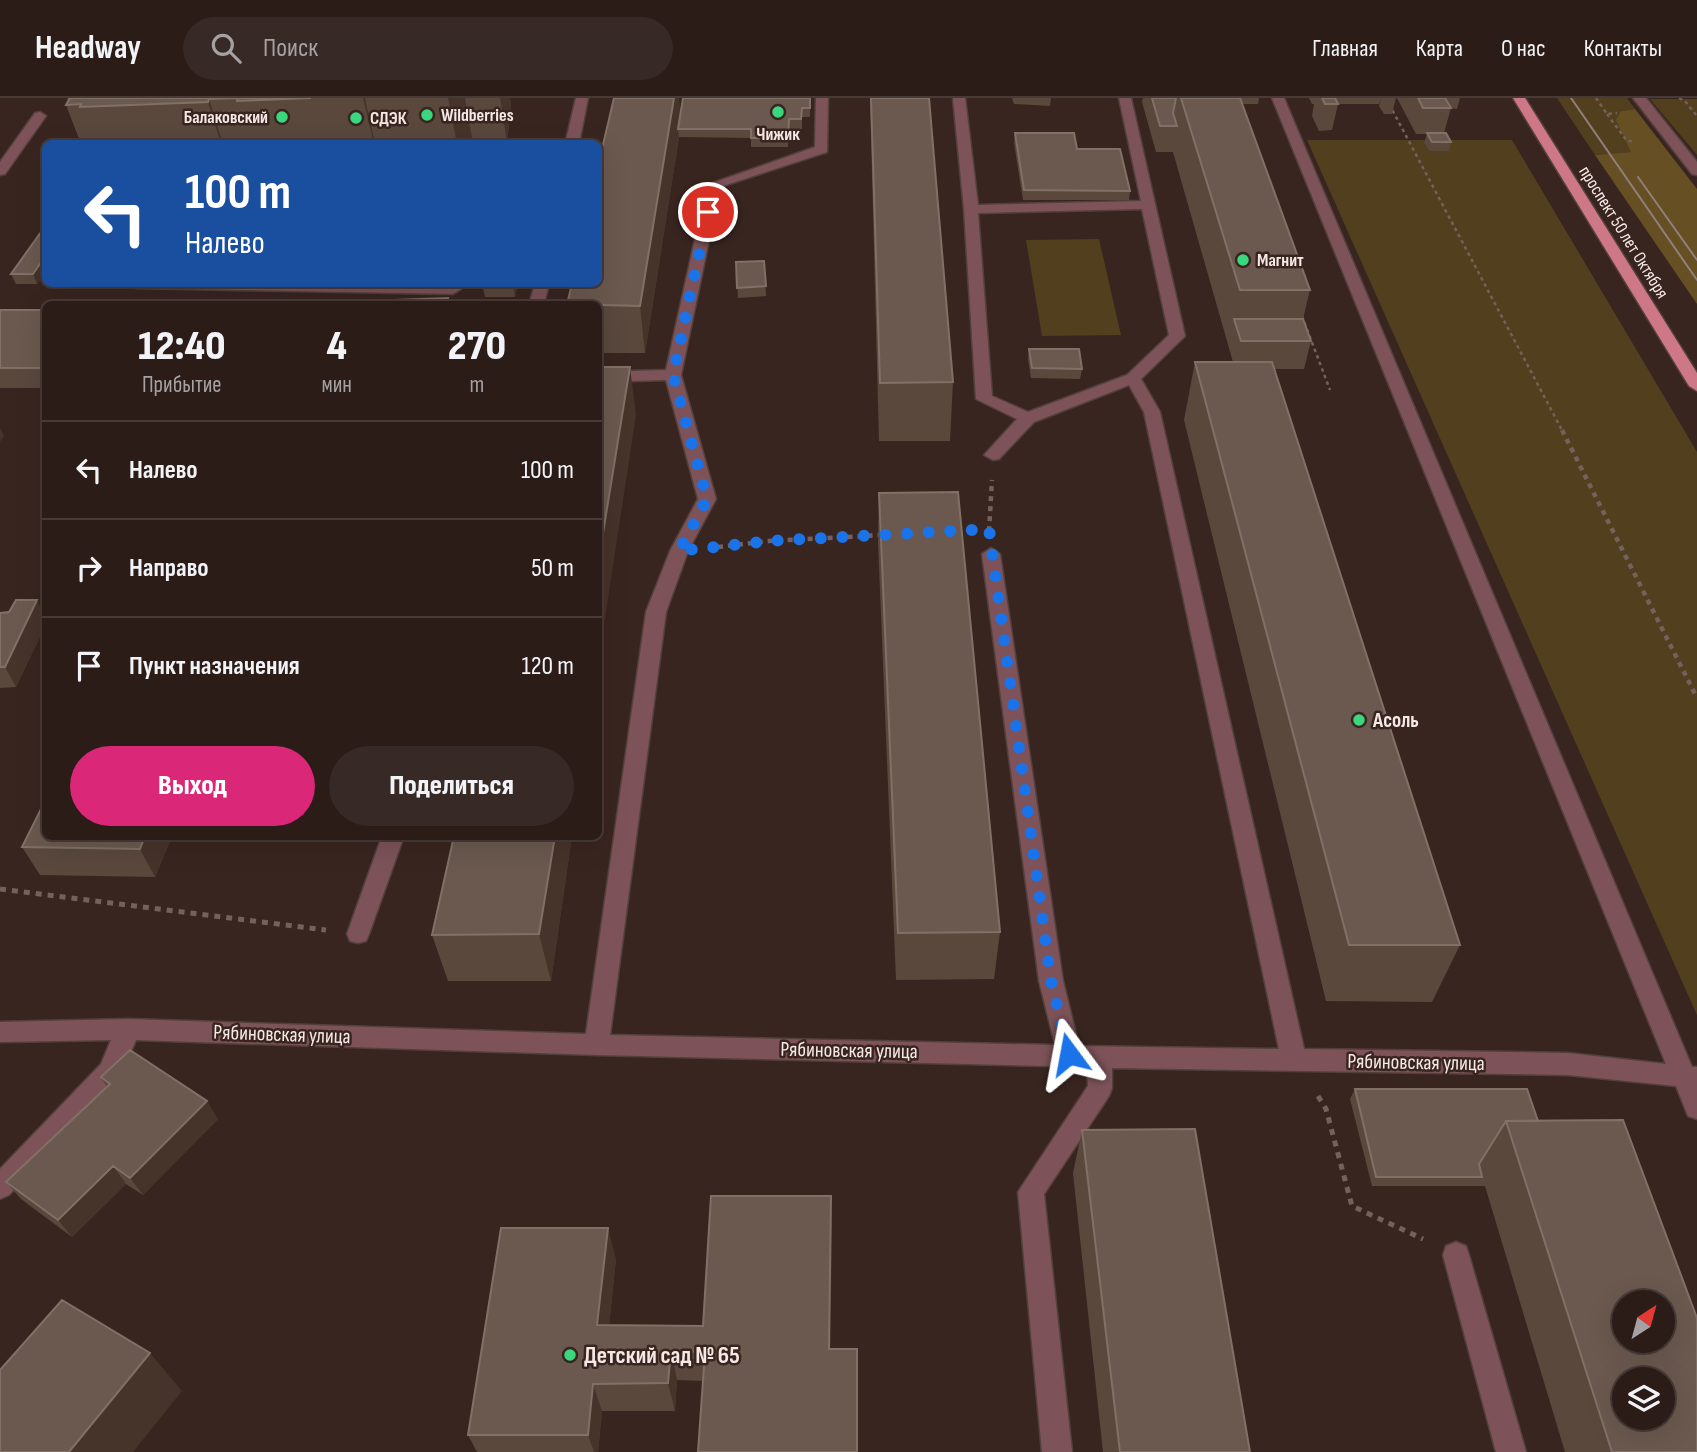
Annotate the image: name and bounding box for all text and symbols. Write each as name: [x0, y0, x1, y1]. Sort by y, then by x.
search box: [183, 17, 673, 80]
text: Headway: [35, 28, 141, 68]
icon: search: [207, 29, 245, 67]
text: Поиск: [263, 33, 318, 64]
text: Главная: [1312, 34, 1378, 63]
text: Карта: [1416, 34, 1463, 63]
text: О нас: [1501, 34, 1546, 63]
text: Контакты: [1584, 34, 1662, 63]
marker: Чижик: [770, 104, 786, 120]
place label: Wildberries: [441, 105, 514, 126]
place label: Балаковский: [184, 107, 268, 128]
marker: Wildberries: [419, 107, 435, 123]
place label: СДЭК: [370, 108, 407, 129]
marker: Балаковский: [274, 109, 290, 125]
marker: СДЭК: [348, 110, 364, 126]
place label: Чижик: [756, 124, 800, 145]
street label: проспект 50 лет Октября: [1574, 162, 1673, 302]
text: 100 m: [185, 164, 291, 223]
icon: left: [70, 168, 161, 259]
pin: [678, 182, 738, 242]
icon: arrive: [689, 193, 727, 231]
text: Налево: [185, 224, 265, 263]
place label: Магнит: [1257, 250, 1304, 271]
marker: Магнит: [1235, 252, 1251, 268]
text: 12:40: [138, 321, 226, 372]
text: 4: [326, 321, 347, 372]
text: 270: [448, 321, 506, 372]
text: Прибытие: [142, 371, 222, 399]
text: мин: [321, 371, 352, 399]
text: m: [470, 371, 484, 399]
icon: left: [70, 451, 108, 489]
text: Налево: [129, 455, 198, 486]
text: 100 m: [521, 455, 574, 486]
icon: right: [70, 549, 108, 587]
text: Направо: [129, 553, 208, 584]
text: 50 m: [531, 553, 574, 584]
icon: arrive: [70, 647, 108, 685]
text: Пункт назначения: [129, 651, 300, 682]
text: 120 m: [521, 651, 574, 682]
place label: Асоль: [1372, 708, 1419, 733]
marker: Асоль: [1351, 712, 1367, 728]
button: Выход: [70, 746, 315, 826]
button: Поделиться: [329, 746, 574, 826]
position arrow: [1032, 1017, 1106, 1091]
street label: Рябиновская улица: [213, 1020, 351, 1049]
street label: Рябиновская улица: [780, 1037, 918, 1064]
street label: Рябиновская улица: [1347, 1049, 1485, 1076]
north arrow: [1612, 1290, 1675, 1353]
map controls: [1612, 1290, 1675, 1430]
place label: Детский сад № 65: [584, 1341, 740, 1370]
marker: Детский сад № 65: [562, 1347, 578, 1363]
button: layers: [1612, 1367, 1675, 1430]

